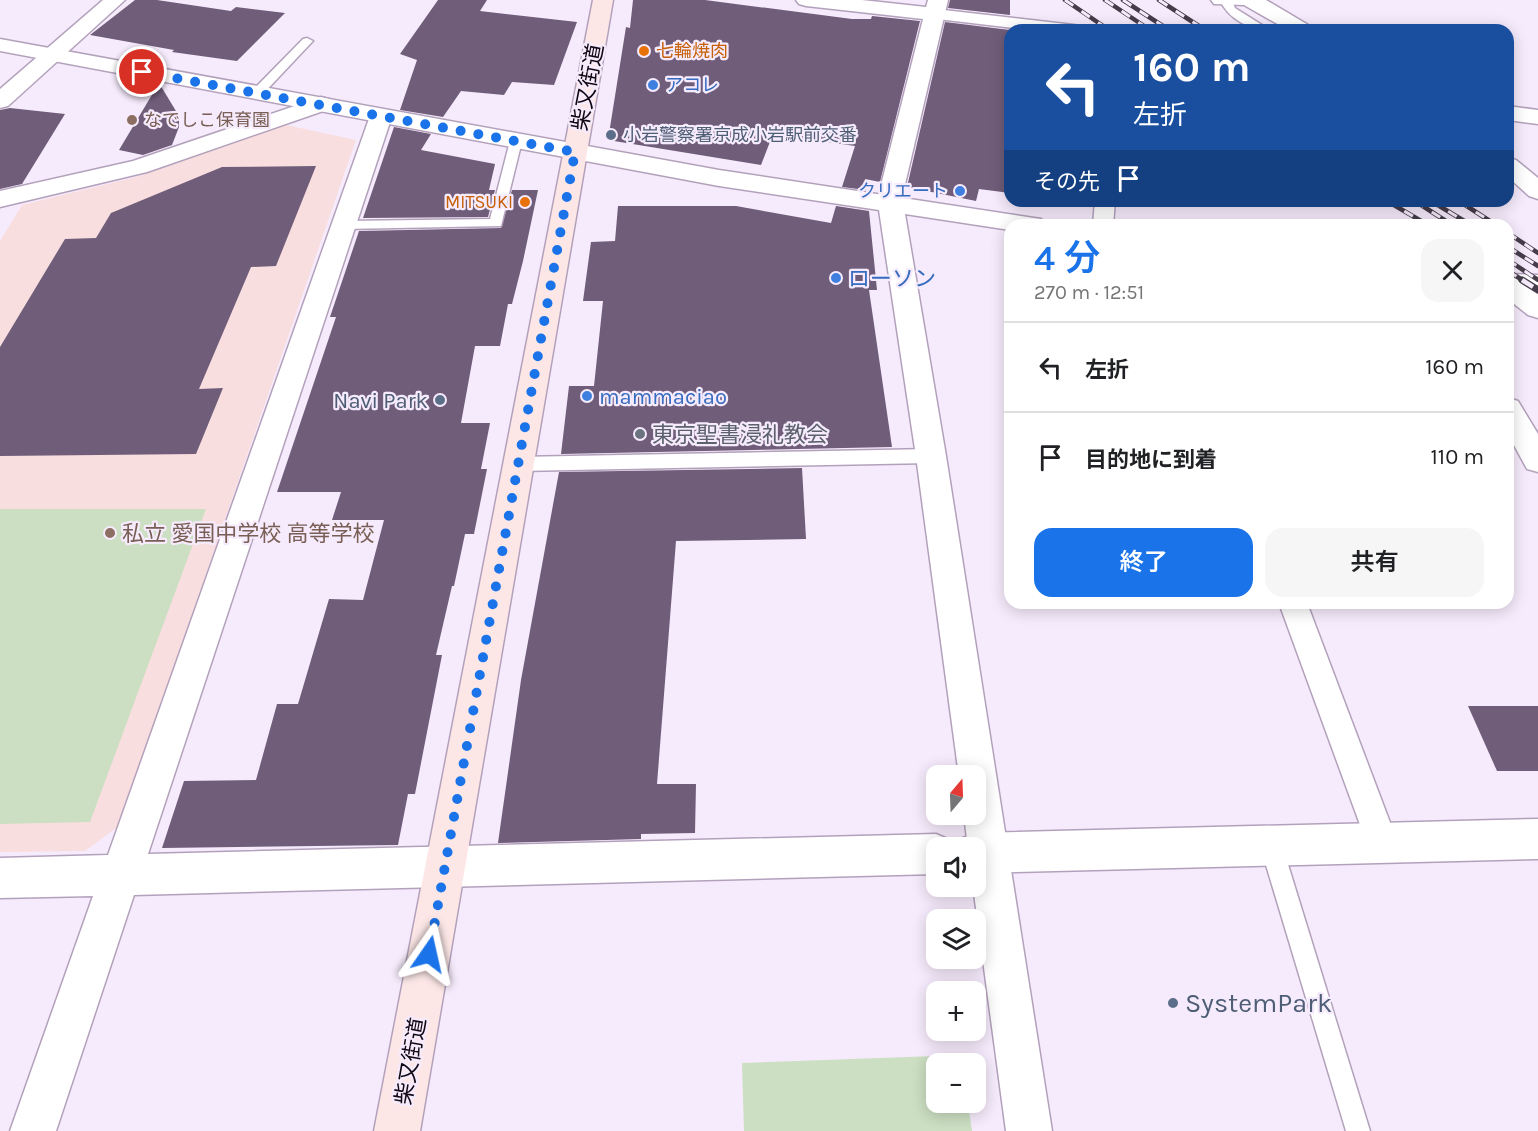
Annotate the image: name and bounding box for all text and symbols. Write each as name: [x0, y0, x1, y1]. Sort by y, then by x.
place label: 七輪焼肉: [656, 40, 728, 62]
street label: 柴又街道: [567, 42, 609, 133]
text: 160 m: [1133, 42, 1251, 92]
marker: 七輪焼肉: [637, 44, 651, 58]
pin: [116, 46, 167, 97]
icon: left: [1034, 48, 1112, 126]
icon: arrive: [125, 55, 158, 88]
place label: アコレ: [665, 74, 719, 96]
marker: アコレ: [646, 78, 660, 92]
text: 左折: [1133, 99, 1187, 131]
place label: なでしこ保育園: [144, 109, 270, 131]
marker: なでしこ保育園: [125, 113, 139, 127]
place label: 小岩警察署京成小岩駅前交番: [623, 124, 857, 146]
marker: 小岩警察署京成小岩駅前交番: [604, 128, 618, 142]
icon: arrive: [1112, 162, 1145, 195]
text: その先: [1034, 169, 1100, 195]
place label: クリエート: [858, 180, 948, 202]
marker: クリエート: [953, 184, 967, 198]
place label: MITSUKI: [445, 191, 513, 213]
marker: MITSUKI: [518, 195, 532, 209]
text: 4 分: [1034, 237, 1100, 279]
button: close: [1421, 239, 1484, 302]
place label: ローソン: [848, 266, 936, 292]
marker: ローソン: [829, 271, 843, 285]
text: 270 m · 12:51: [1034, 281, 1144, 304]
icon: left: [1034, 351, 1067, 384]
text: 160 m: [1425, 354, 1484, 380]
text: 左折: [1085, 357, 1129, 383]
place label: mammaciao: [599, 384, 727, 410]
place label: Navi Park: [333, 388, 428, 414]
marker: mammaciao: [580, 389, 594, 403]
marker: Navi Park: [433, 393, 447, 407]
place label: 東京聖書浸礼教会: [652, 422, 828, 448]
marker: 東京聖書浸礼教会: [633, 427, 647, 441]
icon: arrive: [1034, 441, 1067, 474]
text: 110 m: [1431, 444, 1484, 470]
text: 目的地に到着: [1085, 447, 1217, 473]
place label: 私立 愛国中学校 高等学校: [122, 521, 374, 547]
marker: 私立 愛国中学校 高等学校: [103, 526, 117, 540]
button: 終了: [1034, 528, 1253, 597]
button: 共有: [1265, 528, 1484, 597]
north arrow: [926, 765, 986, 825]
map controls: [926, 765, 986, 1113]
button: sound: [926, 837, 986, 897]
button: layers: [926, 909, 986, 969]
position arrow: [397, 922, 461, 986]
button: +: [926, 981, 986, 1041]
place label: SystemPark: [1185, 987, 1332, 1019]
marker: SystemPark: [1166, 996, 1180, 1010]
street label: 柴又街道: [391, 1016, 431, 1107]
button: −: [926, 1053, 986, 1113]

